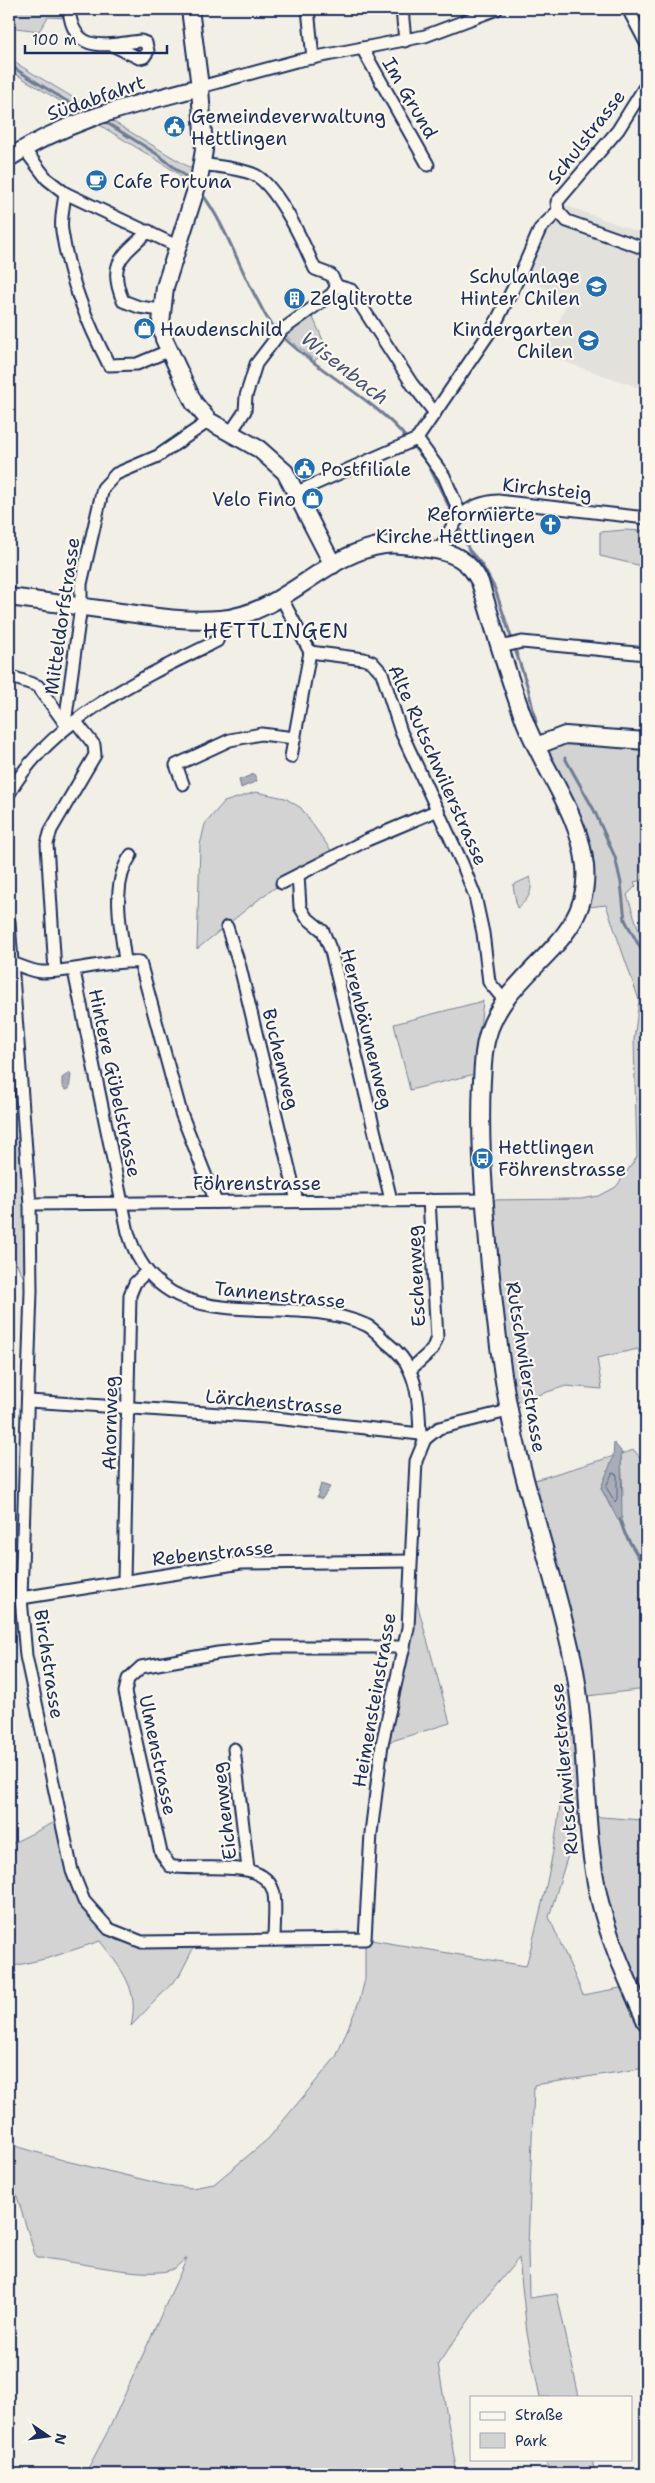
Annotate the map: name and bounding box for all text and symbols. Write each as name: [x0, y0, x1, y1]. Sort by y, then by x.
scale bar: [25, 22, 168, 54]
text: 100 m: [32, 30, 77, 50]
street label: Im Grund: [377, 53, 443, 143]
street label: Südabfahrt: [44, 70, 148, 126]
street label: Schulstrasse: [541, 85, 631, 189]
place label: Gemeindeverwaltung Hettlingen: [191, 104, 386, 151]
public building icon: Gemeindeverwaltung Hettlingen: [163, 115, 187, 139]
cafe icon: Cafe Fortuna: [85, 169, 109, 193]
place label: Cafe Fortuna: [113, 169, 231, 194]
place label: Schulanlage Hinter Chilen: [460, 264, 580, 311]
school or university icon: Schulanlage Hinter Chilen: [584, 275, 608, 299]
building icon: Zelglitrotte: [282, 286, 306, 310]
place label: Zelglitrotte: [310, 286, 413, 311]
shop icon: Haudenschild: [132, 317, 156, 341]
place label: Haudenschild: [160, 317, 283, 342]
place label: Kindergarten Chilen: [452, 317, 573, 364]
water label: Wisenbach: [296, 326, 394, 410]
school or university icon: Kindergarten Chilen: [577, 328, 601, 352]
public building icon: Postfiliale: [293, 457, 317, 481]
place label: Postfiliale: [321, 457, 411, 482]
street label: Kirchsteig: [501, 472, 593, 506]
place label: Velo Fino: [212, 487, 296, 512]
shop icon: Velo Fino: [300, 487, 324, 511]
place label: Reformierte Kirche Hettlingen: [376, 502, 535, 549]
church icon: Reformierte Kirche Hettlingen: [539, 513, 563, 537]
street label: Mitteldorfstrasse: [39, 536, 85, 696]
district label: HETTLINGEN: [203, 617, 349, 645]
street label: Alte Rutschwilerstrasse: [382, 661, 494, 869]
street label: Herenbäumenweg: [335, 946, 399, 1112]
street label: Hintere Gübelstrasse: [83, 987, 147, 1179]
street label: Buchenweg: [256, 1006, 306, 1112]
place label: Hettlingen Föhrenstrasse: [498, 1135, 626, 1182]
bus stop icon: Hettlingen Föhrenstrasse: [470, 1146, 494, 1170]
street label: Föhrenstrasse: [193, 1171, 321, 1196]
street label: Eschenweg: [401, 1224, 431, 1328]
street label: Tannenstrasse: [213, 1276, 347, 1314]
street label: Rutschwilerstrasse: [500, 1280, 552, 1454]
street label: Ahornweg: [97, 1375, 123, 1471]
street label: Lärchenstrasse: [204, 1384, 344, 1420]
street label: Rebenstrasse: [151, 1534, 275, 1572]
street label: Birchstrasse: [28, 1607, 70, 1721]
street label: Heimensteinstrasse: [346, 1611, 402, 1789]
street label: Rutschwilerstrasse: [544, 1682, 584, 1856]
street label: Ulmenstrasse: [133, 1693, 183, 1817]
street label: Eichenweg: [206, 1761, 242, 1861]
legend: [470, 2396, 632, 2460]
text: Straße: [515, 2405, 563, 2425]
north arrow: [22, 2410, 72, 2460]
text: N: [51, 2431, 71, 2446]
text: Park: [515, 2431, 547, 2451]

